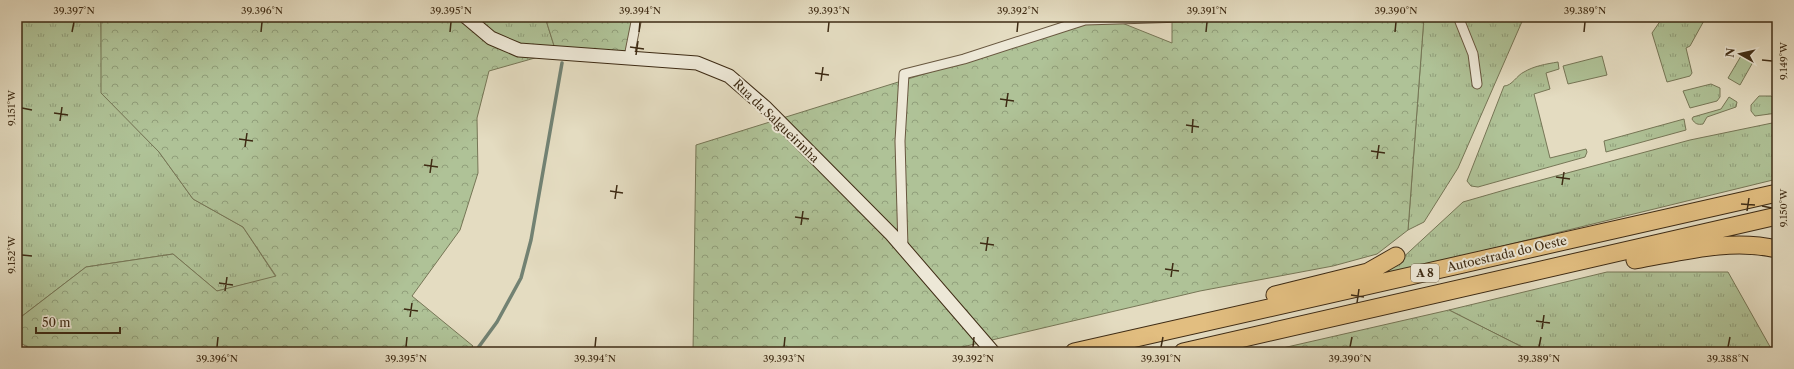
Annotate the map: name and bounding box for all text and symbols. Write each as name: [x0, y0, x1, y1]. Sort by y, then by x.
text: 39.397°N: [53, 4, 95, 17]
text: 39.396°N: [241, 4, 283, 17]
text: 39.395°N: [430, 4, 472, 17]
text: 39.394°N: [619, 4, 661, 17]
text: 39.393°N: [808, 4, 850, 17]
text: 39.392°N: [997, 4, 1039, 17]
text: 39.391°N: [1187, 4, 1227, 17]
text: 39.390°N: [1375, 4, 1417, 17]
text: 39.389°N: [1564, 4, 1606, 17]
north arrow: [1720, 34, 1760, 74]
text: 9.149°W: [1777, 41, 1790, 80]
text: N: [1723, 46, 1738, 58]
street label: Rua da Salgueirinha: [730, 76, 823, 166]
text: 9.151°W: [5, 89, 18, 126]
text: 9.150°W: [1777, 188, 1790, 227]
street label: Autoestrada do Oeste: [1445, 232, 1569, 275]
text: 9.152°W: [5, 235, 18, 274]
road number: A 8: [1411, 264, 1439, 282]
scale bar: [36, 309, 120, 335]
text: 50 m: [42, 315, 71, 330]
text: 39.396°N: [196, 352, 238, 365]
text: 39.395°N: [385, 352, 427, 365]
text: 39.394°N: [574, 352, 616, 365]
text: 39.393°N: [763, 352, 805, 365]
text: 39.392°N: [952, 352, 994, 365]
text: 39.391°N: [1141, 352, 1181, 365]
text: 39.390°N: [1329, 352, 1371, 365]
text: 39.389°N: [1518, 352, 1560, 365]
text: 39.388°N: [1707, 352, 1749, 365]

